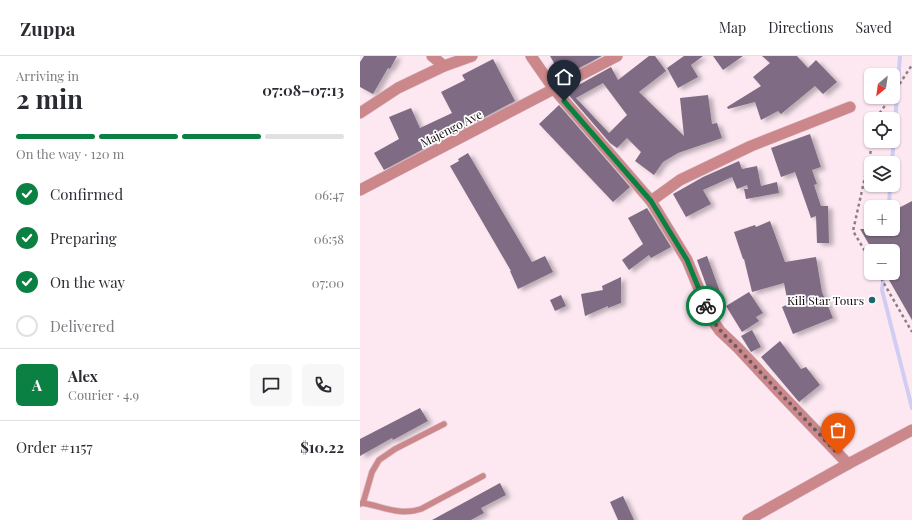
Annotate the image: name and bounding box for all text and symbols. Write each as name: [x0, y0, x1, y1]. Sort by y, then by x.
text: Zuppa: [20, 15, 75, 41]
text: Map: [719, 18, 746, 37]
text: Directions: [768, 18, 834, 37]
text: Saved: [856, 18, 892, 37]
pin: [547, 60, 581, 101]
icon: home: [553, 66, 575, 88]
text: Arriving in: [16, 67, 79, 84]
north arrow: [864, 68, 900, 104]
map controls: [864, 68, 900, 280]
text: 07:08–07:13: [262, 80, 344, 100]
text: 2 min: [16, 81, 83, 116]
street label: Majengo Ave: [417, 106, 485, 150]
button: locate: [864, 112, 900, 148]
text: On the way · 120 m: [16, 145, 124, 162]
button: layers: [864, 156, 900, 192]
icon: check: [16, 183, 38, 205]
text: Confirmed: [50, 184, 123, 204]
text: 06:47: [314, 186, 344, 203]
button: +: [864, 200, 900, 236]
icon: check: [16, 227, 38, 249]
text: Preparing: [50, 228, 117, 248]
text: 06:58: [314, 230, 344, 247]
button: −: [864, 244, 900, 280]
icon: check: [16, 271, 38, 293]
text: On the way: [50, 272, 125, 292]
text: 07:00: [312, 274, 344, 291]
courier: [686, 286, 726, 326]
place label: Kili Star Tours: [787, 292, 864, 308]
icon: bike: [695, 295, 717, 317]
marker: Kili Star Tours: [867, 295, 877, 305]
text: Delivered: [50, 316, 115, 336]
button: chat: [250, 364, 292, 406]
button: phone: [302, 364, 344, 406]
text: Alex: [68, 366, 98, 386]
text: A: [32, 375, 42, 395]
text: Courier · 4.9: [68, 386, 139, 403]
pin: [821, 413, 855, 454]
icon: bag: [827, 419, 849, 441]
text: Order #1157: [16, 437, 93, 457]
text: $10.22: [300, 437, 344, 457]

